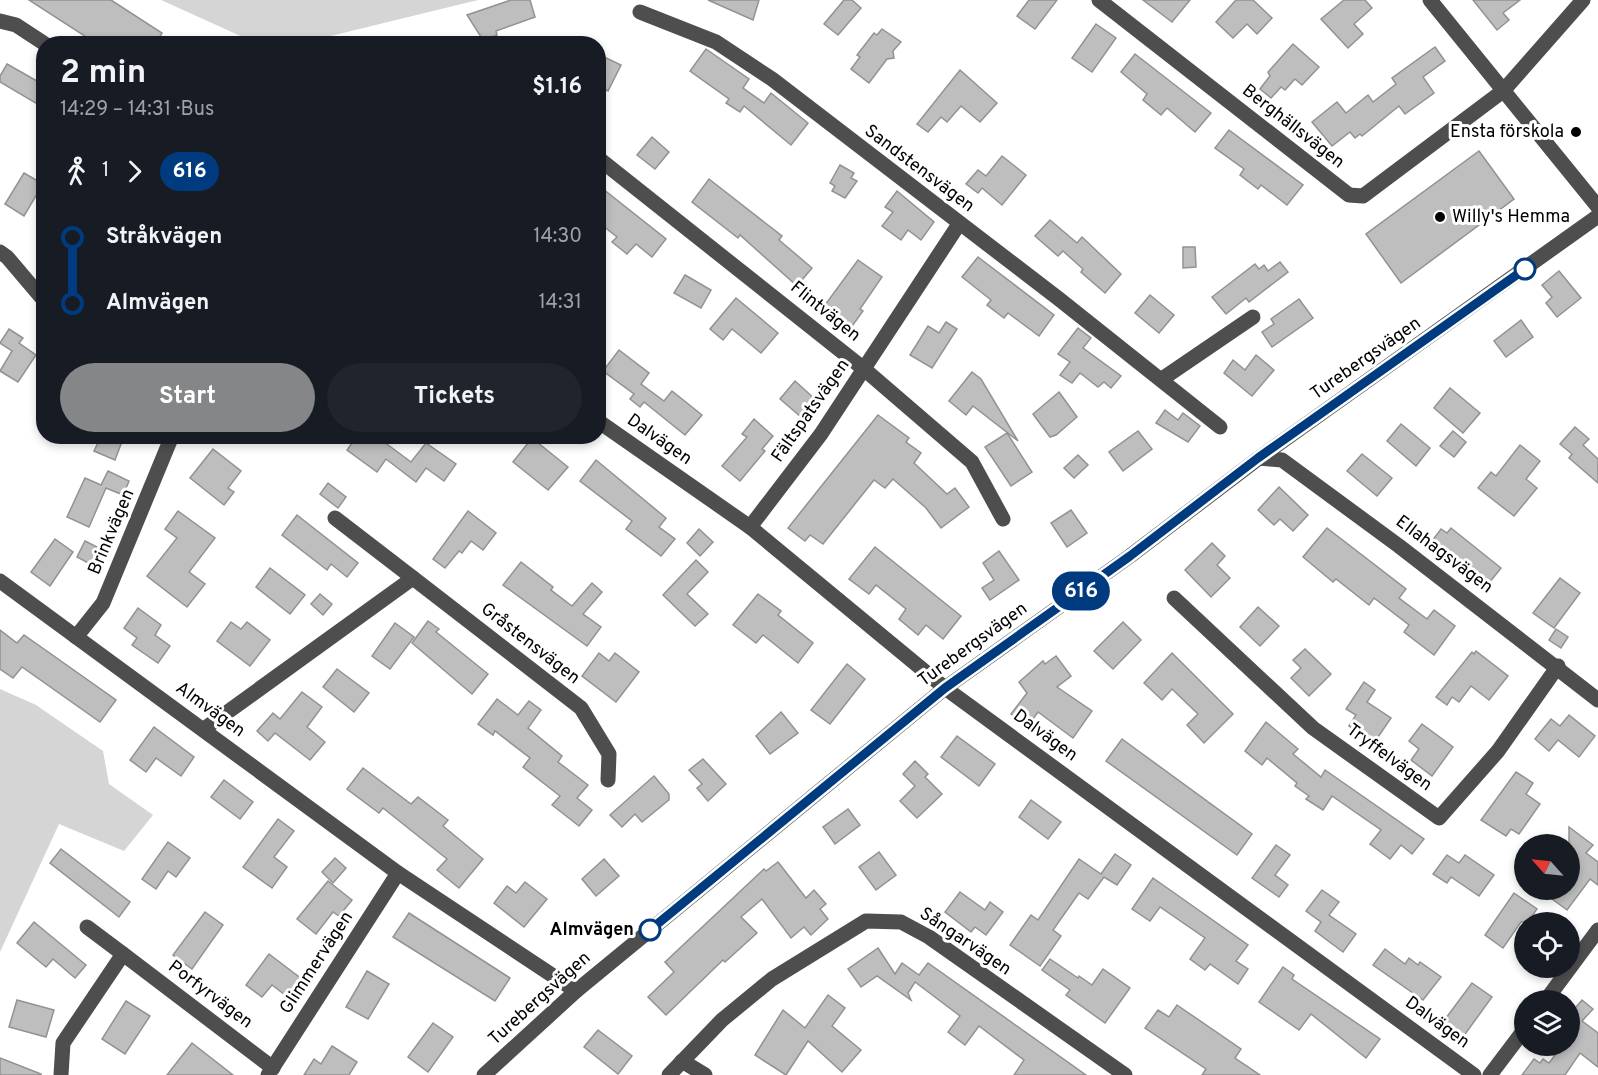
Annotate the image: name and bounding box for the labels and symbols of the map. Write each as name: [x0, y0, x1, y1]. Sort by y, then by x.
street label: Berghällsvägen: [1237, 80, 1349, 174]
street label: Sandstensvägen: [859, 120, 979, 218]
place label: Ensta förskola: [1450, 121, 1564, 144]
marker: Ensta förskola: [1569, 125, 1583, 139]
place label: Willy's Hemma: [1452, 206, 1570, 229]
marker: Willy's Hemma: [1433, 210, 1447, 224]
unlabelled marker: [1514, 258, 1536, 280]
street label: Flintvägen: [785, 277, 865, 347]
street label: Turebergsvägen: [1306, 312, 1426, 406]
street label: Fältspatsvägen: [767, 355, 855, 467]
street label: Dalvägen: [622, 409, 696, 471]
street label: Brinkvägen: [84, 486, 140, 578]
street label: Ellahagsvägen: [1391, 511, 1497, 599]
line badge: 616: [1046, 572, 1116, 610]
street label: Gråstensvägen: [476, 598, 584, 690]
street label: Turebergsvägen: [914, 598, 1032, 692]
street label: Almvägen: [171, 677, 249, 743]
street label: Dalvägen: [1008, 705, 1082, 767]
street label: Tryffelvägen: [1342, 719, 1436, 797]
north arrow: [1514, 834, 1580, 900]
street label: Sångarvägen: [915, 903, 1015, 981]
street label: Glimmervägen: [275, 907, 359, 1019]
place label: Almvägen: [550, 919, 634, 942]
marker: Almvägen: [639, 919, 661, 941]
street label: Turebergsvägen: [484, 947, 596, 1051]
street label: Porfyrvägen: [163, 956, 257, 1034]
street label: Dalvägen: [1400, 992, 1474, 1054]

